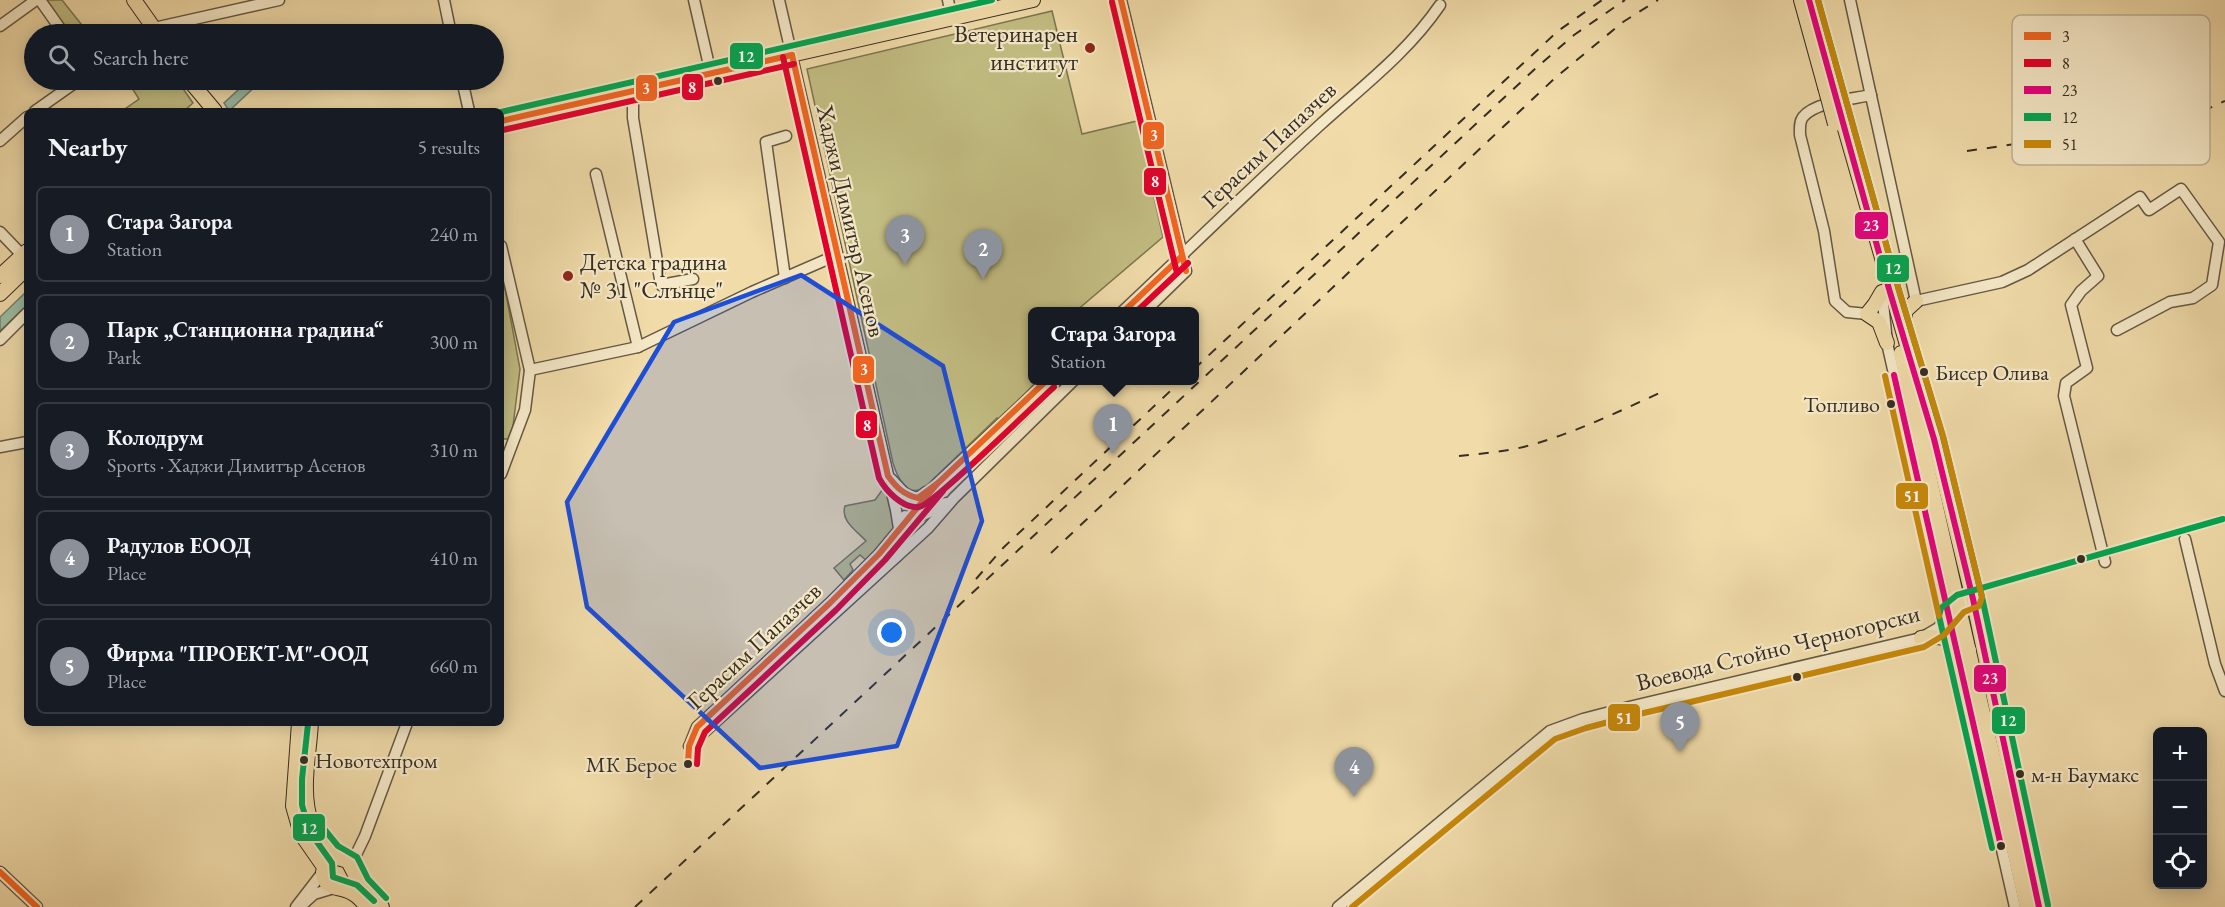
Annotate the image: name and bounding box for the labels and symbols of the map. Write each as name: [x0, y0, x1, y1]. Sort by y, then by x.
legend: [2012, 15, 2210, 165]
place label: Ветеринарен институт: [954, 18, 1078, 77]
text: 3: [2062, 26, 2070, 47]
marker: Ветеринарен институт: [1083, 41, 1097, 55]
line badge: 12: [729, 42, 764, 70]
text: 12: [738, 46, 755, 67]
text: 8: [2062, 53, 2070, 74]
line badge: 8: [681, 73, 704, 101]
line badge: 3: [635, 74, 658, 102]
street label: Герасим Папазчев: [1195, 74, 1343, 215]
unlabelled marker: [712, 75, 724, 87]
text: 8: [688, 77, 696, 98]
text: 3: [642, 78, 650, 99]
text: 23: [2062, 80, 2078, 101]
street label: Хаджи Димитър Асенов: [809, 101, 893, 340]
text: 12: [2062, 107, 2078, 128]
line badge: 3: [1142, 121, 1165, 150]
text: 3: [1150, 125, 1158, 146]
text: 51: [2062, 134, 2077, 155]
line badge: 8: [1143, 167, 1167, 196]
text: 8: [1151, 171, 1159, 192]
line badge: 23: [1854, 211, 1889, 240]
text: 23: [1863, 215, 1879, 236]
pin: 3: [886, 216, 924, 265]
pin: 2: [964, 230, 1002, 279]
place label: Детска градина № 31 "Слънце": [580, 246, 727, 305]
line badge: 12: [1876, 254, 1910, 283]
text: 12: [1885, 258, 1902, 279]
marker: Детска градина № 31 "Слънце": [561, 269, 575, 283]
line badge: 3: [852, 355, 875, 384]
place label: Бисер Олива: [1935, 358, 2049, 387]
text: 3: [860, 359, 868, 380]
marker: Бисер Олива: [1918, 366, 1930, 378]
place label: Топливо: [1803, 390, 1880, 419]
marker: Топливо: [1885, 398, 1897, 410]
pin: 1: [1094, 404, 1132, 454]
line badge: 8: [855, 410, 878, 439]
text: 8: [863, 415, 871, 436]
line badge: 51: [1895, 482, 1929, 510]
text: 51: [1904, 486, 1920, 507]
unlabelled marker: [2075, 553, 2087, 565]
street label: Герасим Папазчев: [680, 575, 828, 716]
street label: Воевода Стойно Черногорски: [1633, 597, 1923, 698]
your location: [877, 618, 906, 647]
line badge: 23: [1973, 664, 2007, 693]
text: 23: [1982, 668, 1998, 689]
unlabelled marker: [1791, 671, 1803, 683]
pin: 5: [1660, 702, 1700, 752]
line badge: 51: [1607, 703, 1641, 732]
line badge: 12: [1991, 706, 2026, 735]
text: 51: [1616, 708, 1632, 729]
text: 12: [2000, 710, 2017, 731]
place label: Новотехпром: [315, 746, 438, 775]
pin: 4: [1334, 748, 1374, 797]
place label: МК Берое: [586, 750, 677, 779]
marker: Новотехпром: [298, 754, 310, 766]
marker: МК Берое: [682, 758, 694, 770]
place label: м-н Баумакс: [2031, 760, 2139, 789]
marker: м-н Баумакс: [2014, 768, 2026, 780]
line badge: 12: [292, 813, 326, 842]
text: 12: [301, 818, 318, 839]
unlabelled marker: [1995, 840, 2007, 852]

